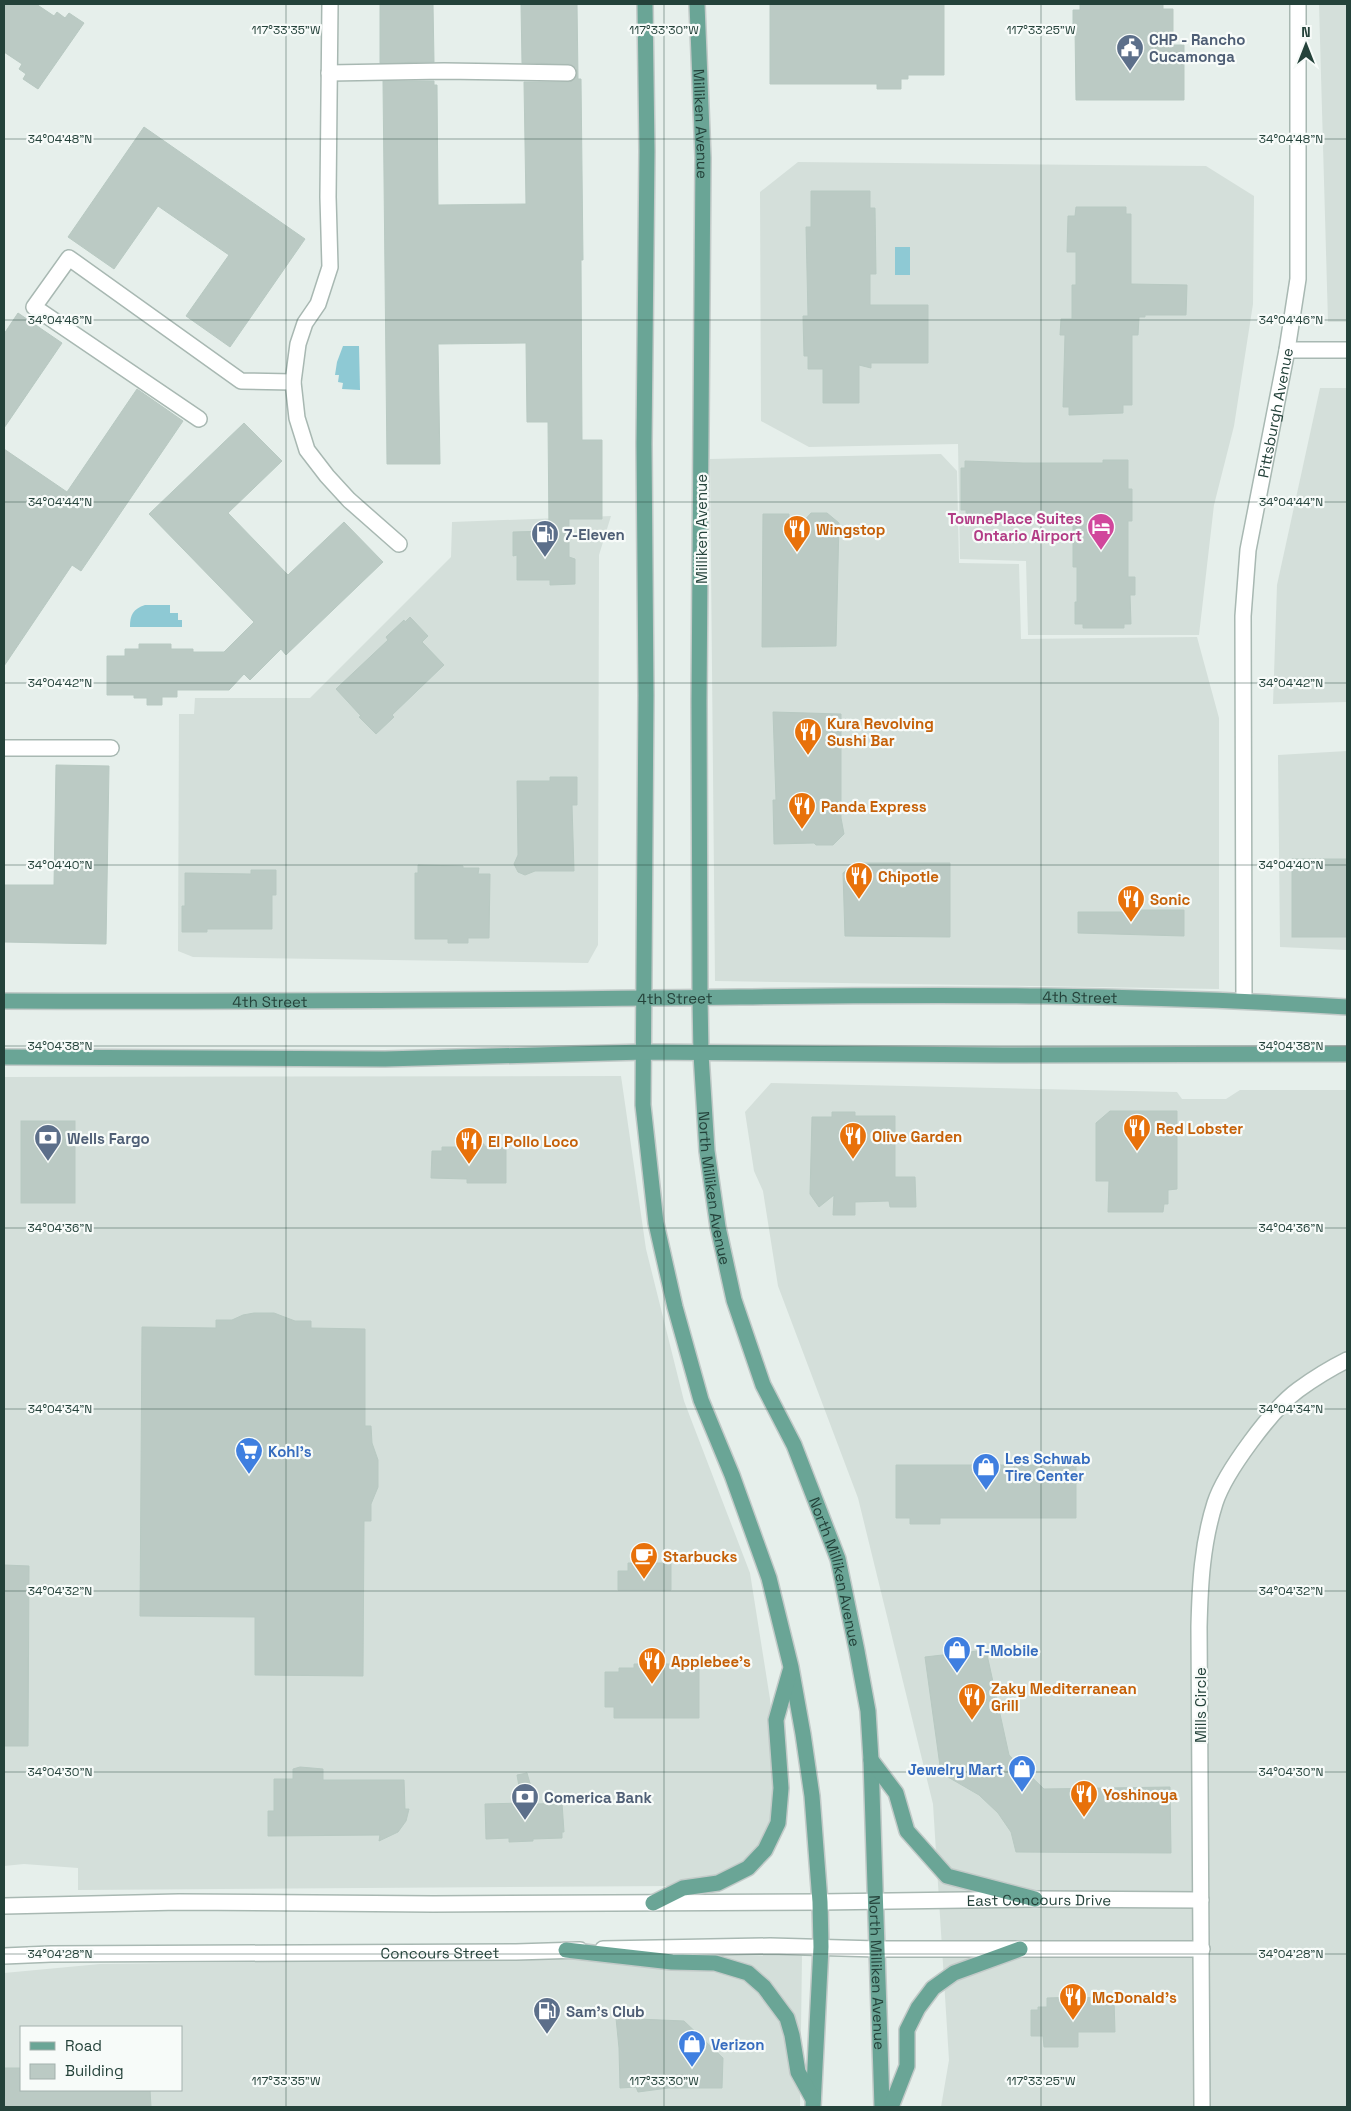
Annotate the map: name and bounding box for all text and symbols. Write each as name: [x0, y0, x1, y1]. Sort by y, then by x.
north arrow: [1281, 20, 1331, 70]
text: 117°33'35"W: [252, 22, 321, 38]
text: 117°33'30"W: [629, 22, 699, 38]
text: 117°33'25"W: [1007, 22, 1076, 38]
text: N: [1301, 23, 1311, 41]
place label: CHP - Rancho Cucamonga: [1149, 30, 1245, 66]
public building icon: CHP - Rancho Cucamonga: [1115, 33, 1145, 72]
street label: Milliken Avenue: [690, 68, 713, 179]
text: 34°04'48"N: [28, 131, 92, 147]
text: 34°04'48"N: [1259, 131, 1323, 147]
text: 34°04'46"N: [28, 312, 92, 328]
text: 34°04'46"N: [1259, 312, 1323, 328]
street label: Pittsburgh Avenue: [1253, 346, 1297, 479]
street label: Milliken Avenue: [692, 474, 711, 584]
text: 34°04'44"N: [28, 494, 92, 510]
text: 34°04'44"N: [1259, 494, 1323, 510]
place label: TownePlace Suites Ontario Airport: [948, 509, 1082, 545]
hotel icon: TownePlace Suites Ontario Airport: [1086, 512, 1116, 551]
restaurant icon: Wingstop: [782, 514, 812, 553]
fuel station icon: 7-Eleven: [530, 519, 560, 558]
place label: Wingstop: [816, 520, 885, 539]
place label: 7-Eleven: [564, 525, 625, 544]
text: 34°04'42"N: [28, 675, 92, 691]
text: 34°04'42"N: [1259, 675, 1323, 691]
place label: Kura Revolving Sushi Bar: [827, 714, 934, 750]
restaurant icon: Kura Revolving Sushi Bar: [793, 717, 823, 756]
restaurant icon: Panda Express: [787, 791, 817, 830]
place label: Panda Express: [821, 797, 927, 816]
text: 34°04'40"N: [28, 857, 92, 873]
text: 34°04'40"N: [1259, 857, 1323, 873]
restaurant icon: Chipotle: [844, 861, 874, 900]
place label: Chipotle: [878, 867, 939, 886]
restaurant icon: Sonic: [1116, 884, 1146, 923]
place label: Sonic: [1150, 890, 1191, 909]
street label: 4th Street: [1042, 986, 1118, 1007]
street label: 4th Street: [637, 988, 713, 1008]
street label: 4th Street: [232, 991, 308, 1011]
text: 34°04'38"N: [28, 1038, 92, 1054]
text: 34°04'38"N: [1259, 1038, 1323, 1054]
street label: North Milliken Avenue: [695, 1111, 736, 1267]
restaurant icon: Red Lobster: [1122, 1113, 1152, 1152]
place label: Red Lobster: [1156, 1119, 1243, 1138]
restaurant icon: Olive Garden: [838, 1121, 868, 1160]
bank icon: Wells Fargo: [33, 1123, 63, 1162]
restaurant icon: El Pollo Loco: [454, 1126, 484, 1165]
place label: Olive Garden: [872, 1127, 962, 1146]
place label: Wells Fargo: [67, 1129, 150, 1148]
place label: El Pollo Loco: [488, 1132, 578, 1151]
text: 34°04'36"N: [28, 1220, 92, 1236]
text: 34°04'36"N: [1259, 1220, 1323, 1236]
text: 34°04'34"N: [28, 1401, 92, 1417]
text: 34°04'34"N: [1259, 1401, 1323, 1417]
supermarket icon: Kohl's: [234, 1436, 264, 1475]
place label: Kohl's: [268, 1442, 312, 1461]
place label: Les Schwab Tire Center: [1005, 1449, 1091, 1485]
shop icon: Les Schwab Tire Center: [971, 1452, 1001, 1491]
street label: North Milliken Avenue: [805, 1494, 865, 1648]
cafe icon: Starbucks: [629, 1541, 659, 1580]
place label: Starbucks: [663, 1547, 737, 1566]
text: 34°04'32"N: [28, 1583, 92, 1599]
text: 34°04'32"N: [1259, 1583, 1323, 1599]
shop icon: T-Mobile: [942, 1635, 972, 1674]
place label: T-Mobile: [976, 1641, 1039, 1660]
restaurant icon: Applebee's: [637, 1646, 667, 1685]
place label: Applebee's: [671, 1652, 751, 1671]
street label: Mills Circle: [1191, 1667, 1210, 1743]
place label: Zaky Mediterranean Grill: [991, 1679, 1137, 1715]
restaurant icon: Zaky Mediterranean Grill: [957, 1682, 987, 1721]
shop icon: Jewelry Mart: [1007, 1754, 1037, 1793]
place label: Jewelry Mart: [908, 1760, 1003, 1779]
text: 34°04'30"N: [27, 1764, 93, 1780]
text: 34°04'30"N: [1258, 1764, 1324, 1780]
restaurant icon: Yoshinoya: [1069, 1779, 1099, 1818]
bank icon: Comerica Bank: [510, 1782, 540, 1821]
place label: Yoshinoya: [1103, 1785, 1178, 1804]
place label: Comerica Bank: [544, 1788, 652, 1807]
street label: East Concours Drive: [967, 1889, 1111, 1909]
street label: North Milliken Avenue: [866, 1895, 890, 2050]
street label: Concours Street: [381, 1943, 499, 1962]
text: 34°04'28"N: [28, 1946, 92, 1962]
text: 34°04'28"N: [1259, 1946, 1323, 1962]
restaurant icon: McDonald's: [1058, 1982, 1088, 2021]
place label: McDonald's: [1092, 1988, 1177, 2007]
fuel station icon: Sam's Club: [532, 1996, 562, 2035]
place label: Sam's Club: [566, 2002, 645, 2021]
legend: [20, 2026, 182, 2091]
shop icon: Verizon: [677, 2029, 707, 2068]
place label: Verizon: [711, 2035, 764, 2054]
text: Road: [65, 2036, 102, 2055]
text: Building: [65, 2061, 124, 2080]
text: 117°33'35"W: [252, 2073, 321, 2089]
text: 117°33'30"W: [629, 2073, 699, 2089]
text: 117°33'25"W: [1007, 2073, 1076, 2089]

